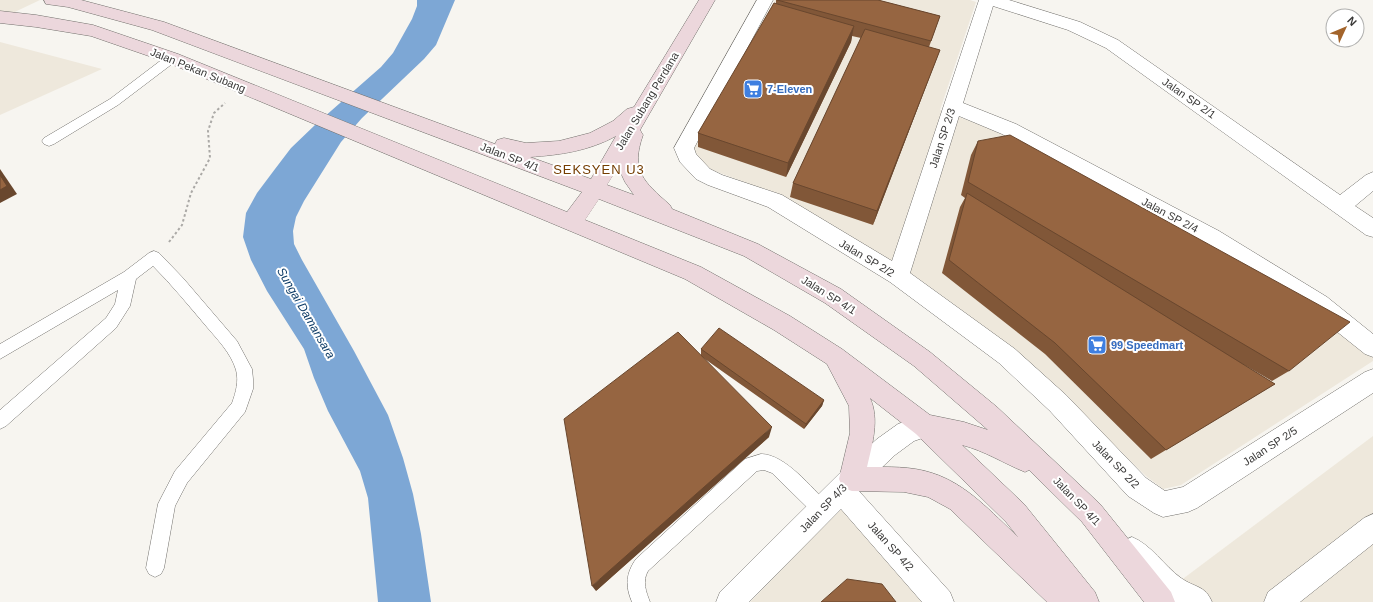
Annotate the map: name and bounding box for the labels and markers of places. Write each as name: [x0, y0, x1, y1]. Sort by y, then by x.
supermarket icon: 7-Eleven: [742, 78, 764, 100]
place label: 7-Eleven: [767, 83, 813, 95]
supermarket icon: 99 Speedmart: [1086, 334, 1108, 356]
place label: 99 Speedmart: [1111, 339, 1183, 351]

